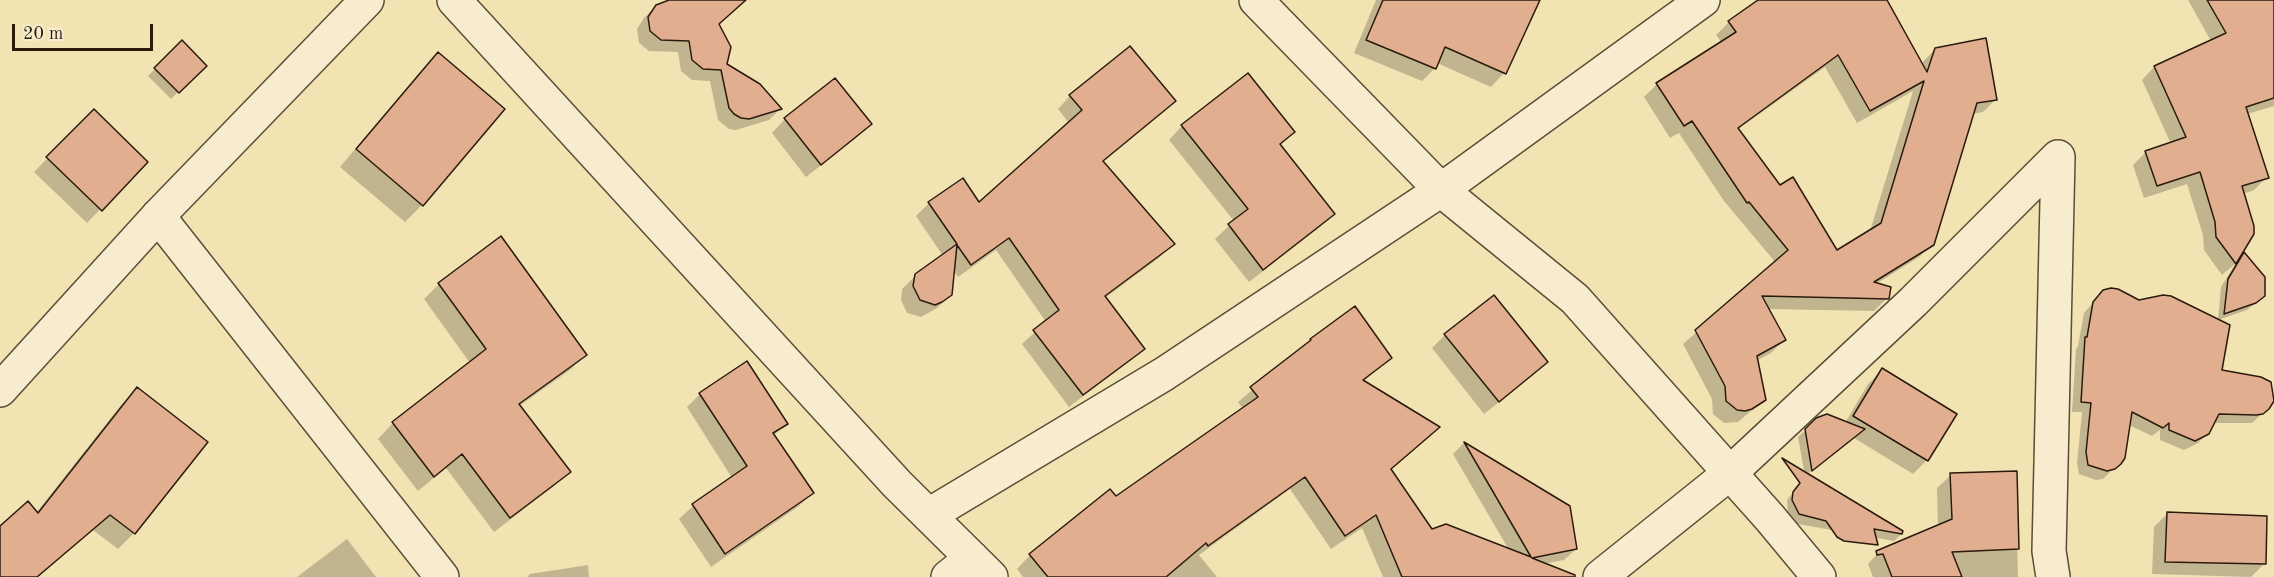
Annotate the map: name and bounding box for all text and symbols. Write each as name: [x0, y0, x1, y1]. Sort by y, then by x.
scale bar: [15, 12, 156, 50]
text: 20 m: [23, 25, 63, 43]

